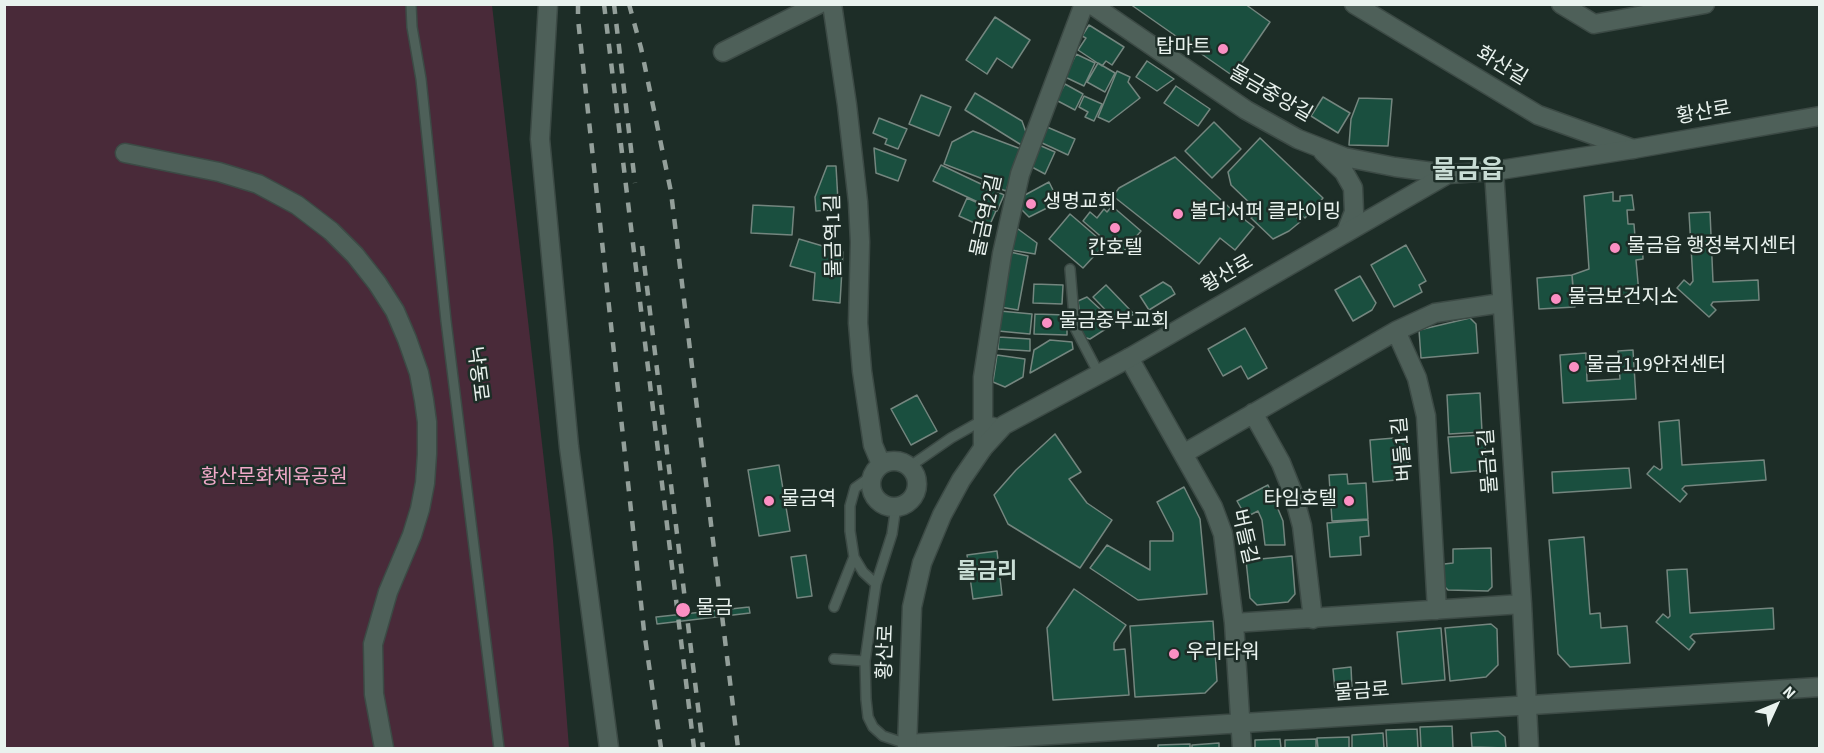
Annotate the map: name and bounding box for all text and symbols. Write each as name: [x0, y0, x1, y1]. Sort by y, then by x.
place label: 탑마트: [1156, 37, 1211, 61]
marker: 탑마트: [1216, 42, 1230, 56]
street label: 화산길: [1471, 42, 1531, 92]
street label: 물금중앙길: [1224, 62, 1316, 128]
street label: 황산로: [1675, 97, 1733, 131]
district label: 물금읍: [1432, 156, 1504, 188]
street label: 물금역2길: [968, 173, 1008, 259]
place label: 생명교회: [1043, 192, 1117, 216]
street label: 물금역1길: [822, 194, 848, 278]
marker: 생명교회: [1024, 197, 1038, 211]
place label: 볼더서퍼 클라이밍: [1190, 202, 1341, 226]
marker: 볼더서퍼 클라이밍: [1171, 207, 1185, 221]
marker: 칸호텔: [1108, 221, 1122, 235]
place label: 물금읍 행정복지센터: [1627, 236, 1797, 260]
place label: 칸호텔: [1087, 238, 1143, 262]
marker: 물금읍 행정복지센터: [1608, 241, 1622, 255]
street label: 황산로: [1198, 251, 1258, 299]
place label: 물금보건지소: [1568, 287, 1678, 311]
marker: 물금보건지소: [1549, 292, 1563, 306]
place label: 물금중부교회: [1059, 311, 1169, 335]
marker: 물금중부교회: [1040, 316, 1054, 330]
street label: 낙동로: [461, 345, 491, 403]
place label: 물금119안전센터: [1586, 355, 1726, 379]
marker: 물금119안전센터: [1567, 360, 1581, 374]
street label: 버들1길: [1389, 416, 1419, 482]
street label: 물금1길: [1476, 428, 1504, 494]
park label: 황산문화체육공원: [200, 467, 348, 491]
place label: 물금역: [781, 489, 836, 513]
place label: 타임호텔: [1263, 489, 1337, 513]
marker: 물금역: [762, 494, 776, 508]
marker: 타임호텔: [1342, 494, 1356, 508]
street label: 버들길: [1225, 507, 1261, 567]
district label: 물금리: [957, 560, 1017, 586]
place label: 물금: [696, 598, 733, 622]
marker: 물금: [674, 601, 692, 619]
street label: 황산로: [874, 624, 900, 680]
place label: 우리타워: [1186, 642, 1260, 666]
marker: 우리타워: [1167, 647, 1181, 661]
north arrow: [1746, 675, 1806, 735]
street label: 물금로: [1334, 679, 1390, 707]
text: N: [1777, 681, 1801, 704]

